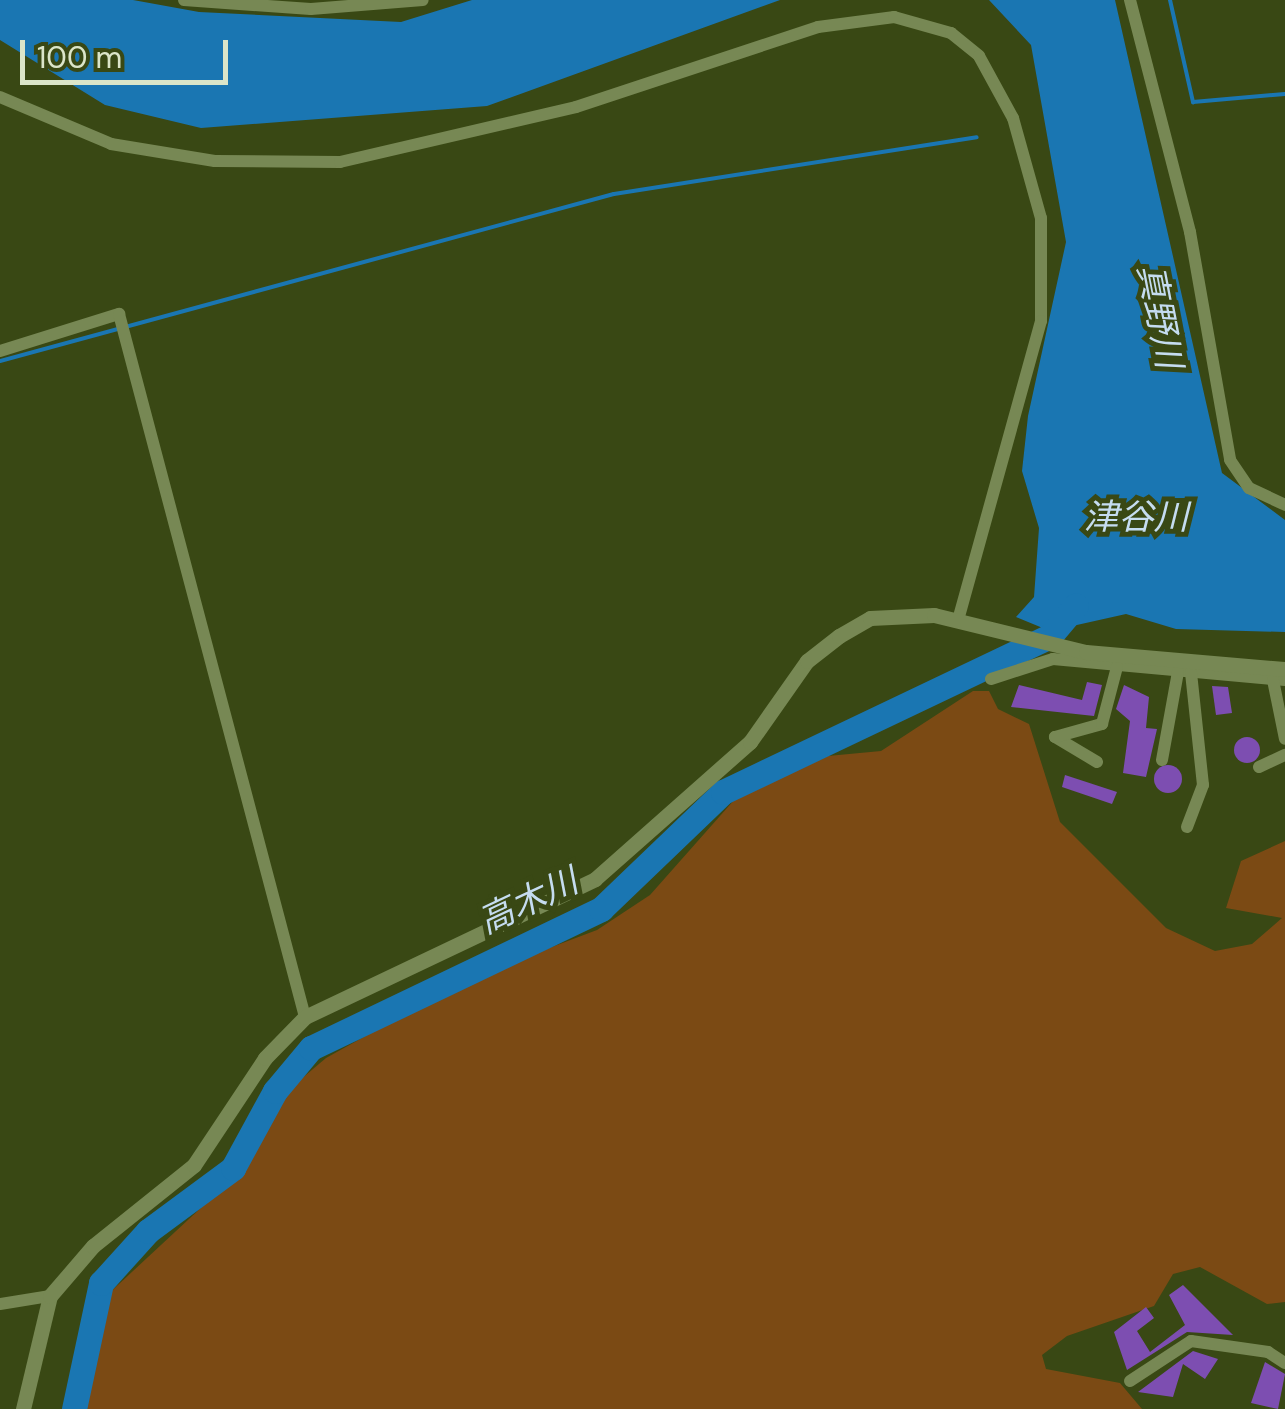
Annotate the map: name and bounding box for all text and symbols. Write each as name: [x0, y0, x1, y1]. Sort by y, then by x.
scale bar: [25, 20, 232, 82]
text: 100 m: [37, 38, 122, 77]
water label: 真野川: [1129, 260, 1191, 372]
water label: 津谷川: [1084, 496, 1188, 538]
water label: 高木川: [472, 860, 584, 942]

